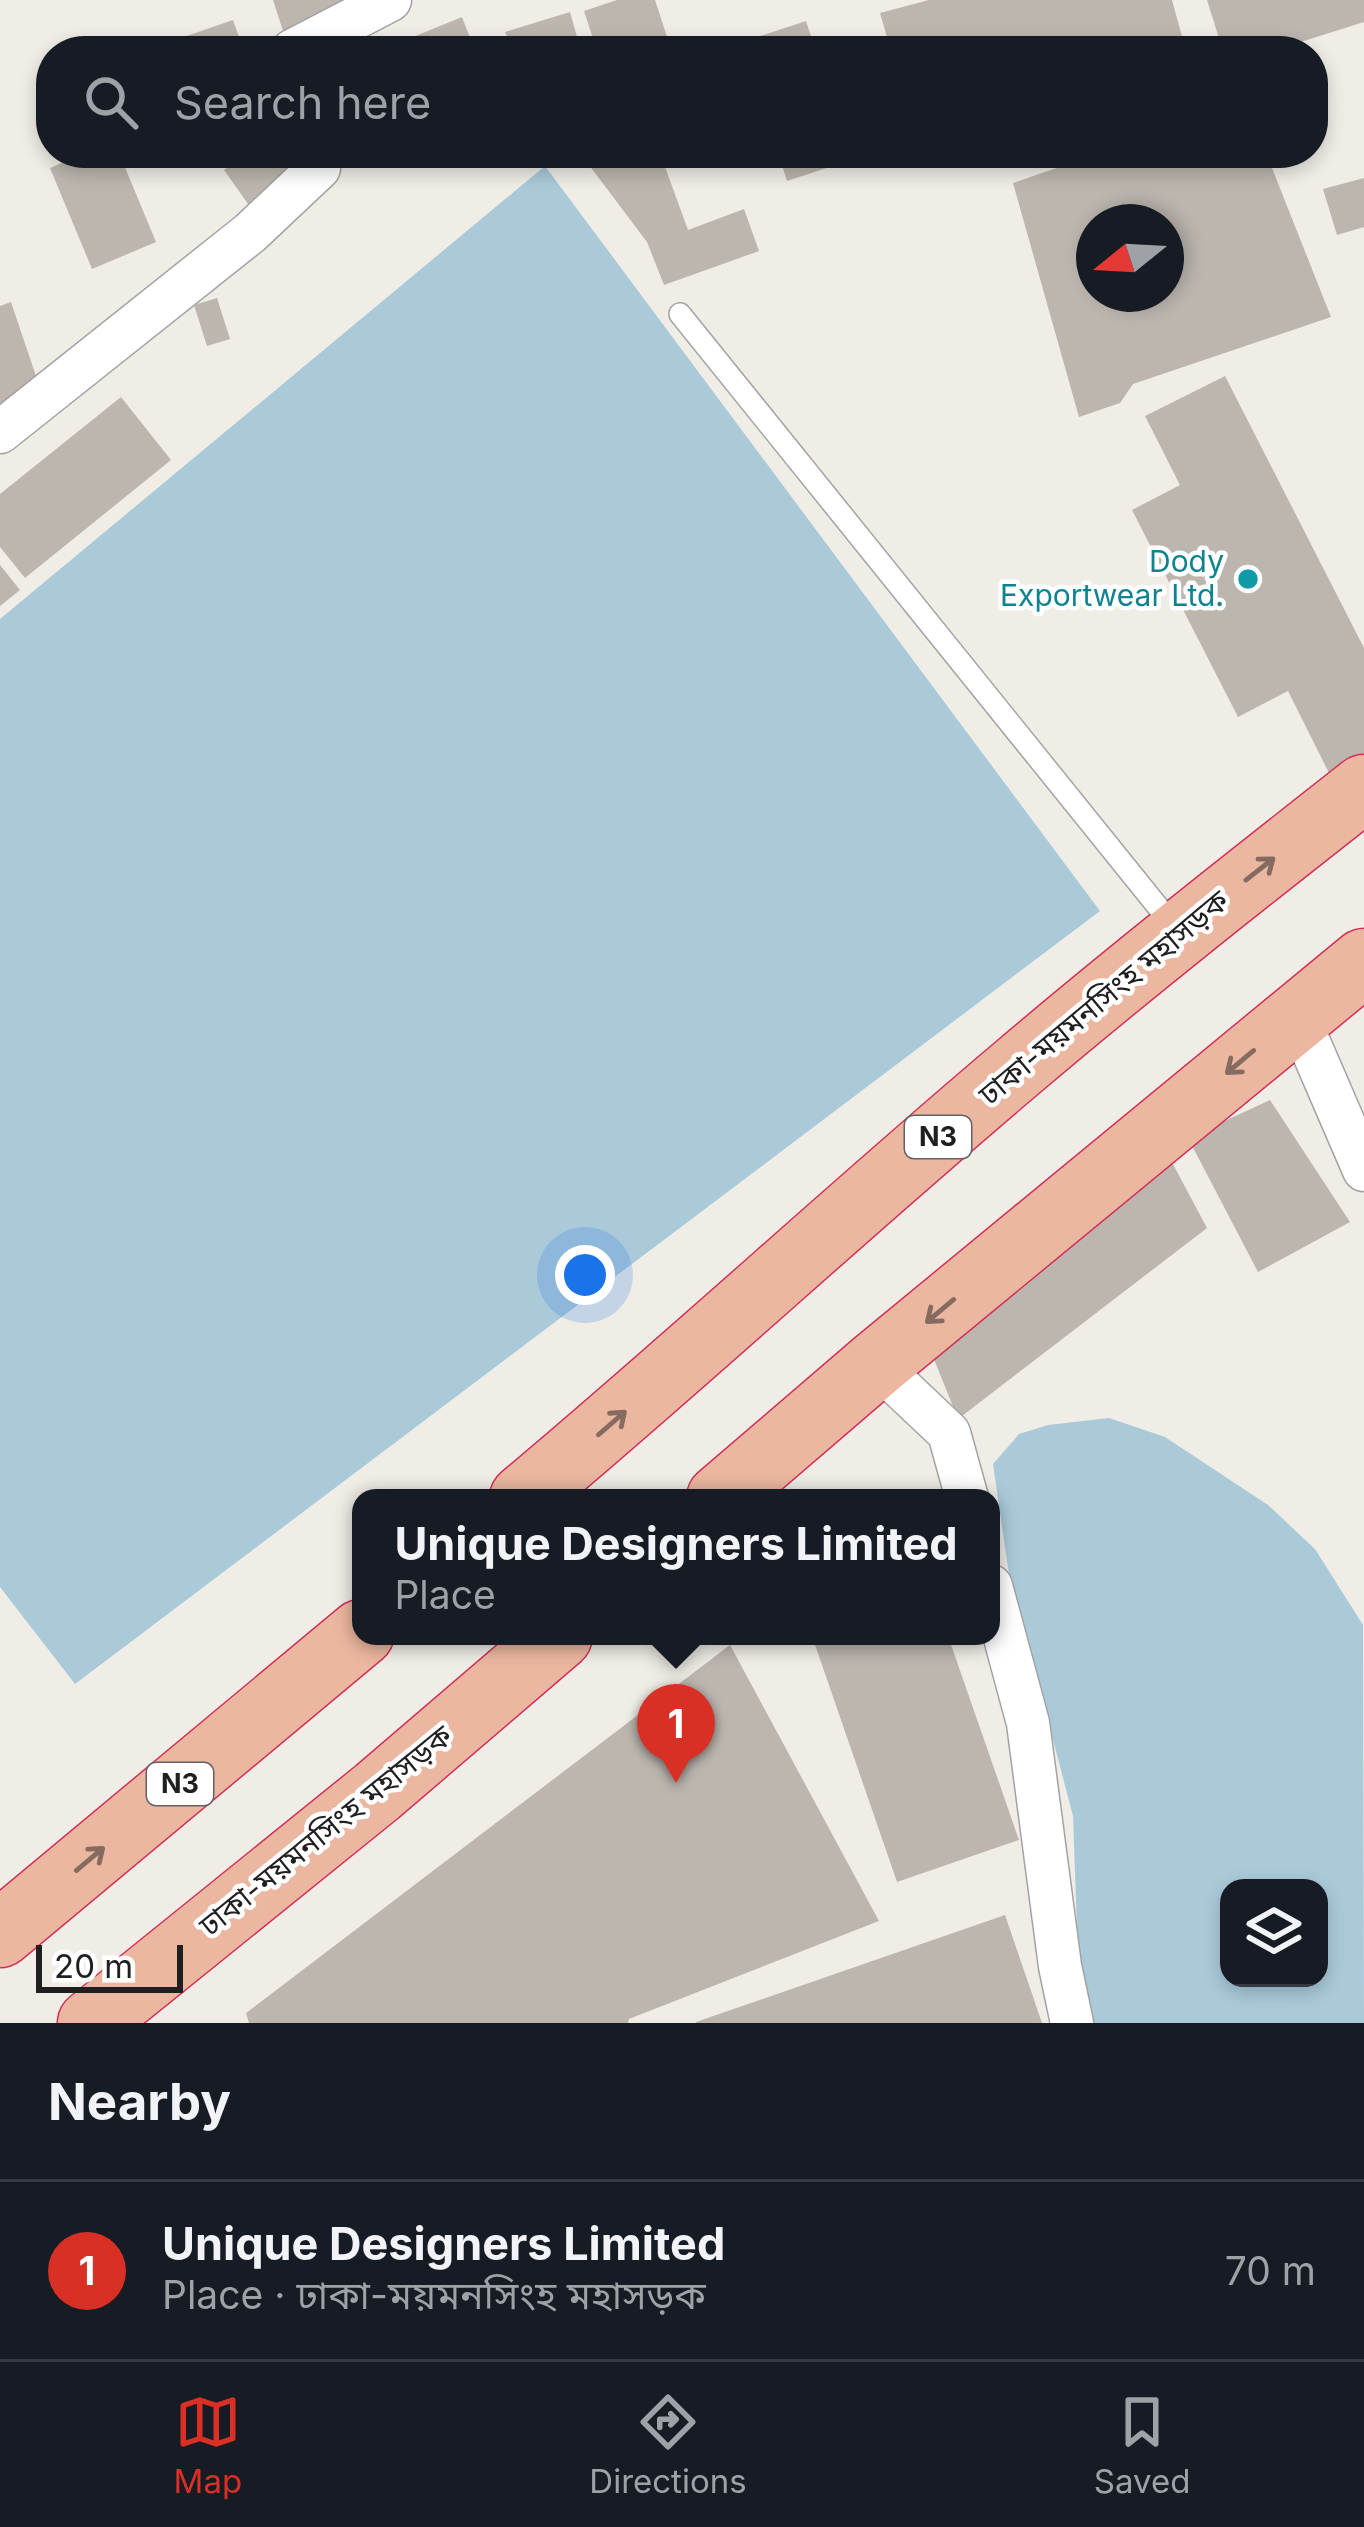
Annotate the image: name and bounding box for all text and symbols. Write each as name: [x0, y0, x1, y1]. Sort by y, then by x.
search box: [36, 36, 1328, 168]
icon: search: [78, 69, 144, 135]
text: Search here: [174, 75, 431, 130]
north arrow: [1076, 204, 1184, 312]
place label: Dody Exportwear Ltd.: [1000, 543, 1224, 613]
marker: Dody Exportwear Ltd.: [1235, 566, 1261, 592]
one-way arrow: [1243, 857, 1275, 883]
street label: ঢাকা-ময়মনসিংহ মহাসড়ক: [970, 882, 1236, 1113]
one-way arrow: [1225, 1048, 1257, 1074]
road number: N3: [905, 1116, 971, 1158]
your location: [555, 1245, 615, 1305]
one-way arrow: [925, 1296, 956, 1324]
one-way arrow: [596, 1409, 627, 1437]
popup: [352, 1489, 1000, 1645]
text: Unique Designers Limited: [394, 1516, 958, 1571]
text: Place: [394, 1571, 496, 1618]
pin: 1: [637, 1684, 715, 1783]
street label: ঢাকা-ময়মনসিংহ মহাসড়ক: [191, 1717, 460, 1944]
road number: N3: [147, 1763, 213, 1805]
one-way arrow: [74, 1846, 105, 1874]
map controls: [1220, 1879, 1328, 1987]
button: layers: [1220, 1879, 1328, 1987]
scale bar: [36, 1939, 183, 1992]
text: 20 m: [54, 1946, 133, 1986]
text: Nearby: [48, 2071, 231, 2132]
text: Unique Designers Limited: [162, 2216, 725, 2271]
text: 1: [79, 2247, 95, 2294]
text: 70 m: [1225, 2247, 1316, 2294]
text: Place · ঢাকা-ময়মনসিংহ মহাসড়ক: [162, 2271, 706, 2318]
tab: Map: [174, 2389, 242, 2501]
tab: Directions: [589, 2389, 747, 2501]
tab: Saved: [1094, 2389, 1190, 2501]

